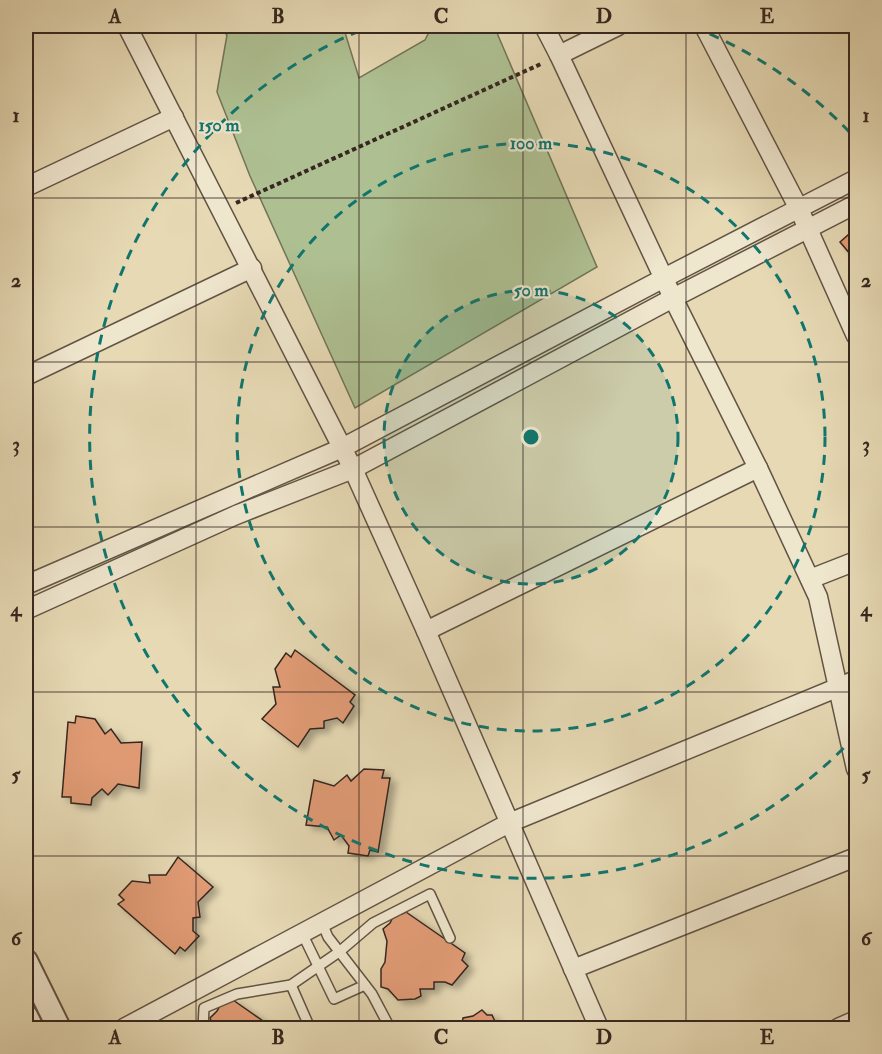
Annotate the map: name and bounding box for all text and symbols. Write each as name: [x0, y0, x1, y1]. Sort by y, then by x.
text: A: [108, 4, 122, 29]
text: B: [271, 4, 285, 29]
text: C: [434, 4, 448, 29]
text: D: [596, 4, 612, 29]
text: E: [760, 4, 775, 29]
text: 1: [12, 103, 20, 128]
text: 1: [862, 103, 870, 128]
text: 150 m: [198, 114, 241, 137]
text: 100 m: [510, 132, 553, 155]
text: 2: [11, 268, 21, 293]
text: 2: [861, 268, 871, 293]
text: 50 m: [514, 279, 549, 302]
centre of rings: [521, 427, 541, 447]
text: 3: [12, 432, 20, 457]
text: 3: [862, 432, 870, 457]
text: 4: [10, 597, 23, 622]
text: 4: [860, 597, 873, 622]
text: 5: [12, 762, 22, 787]
text: 5: [862, 762, 872, 787]
text: 6: [11, 926, 23, 951]
text: 6: [861, 926, 873, 951]
text: A: [108, 1025, 122, 1050]
text: B: [271, 1025, 285, 1050]
text: C: [434, 1025, 448, 1050]
text: D: [596, 1025, 612, 1050]
text: E: [760, 1025, 775, 1050]

